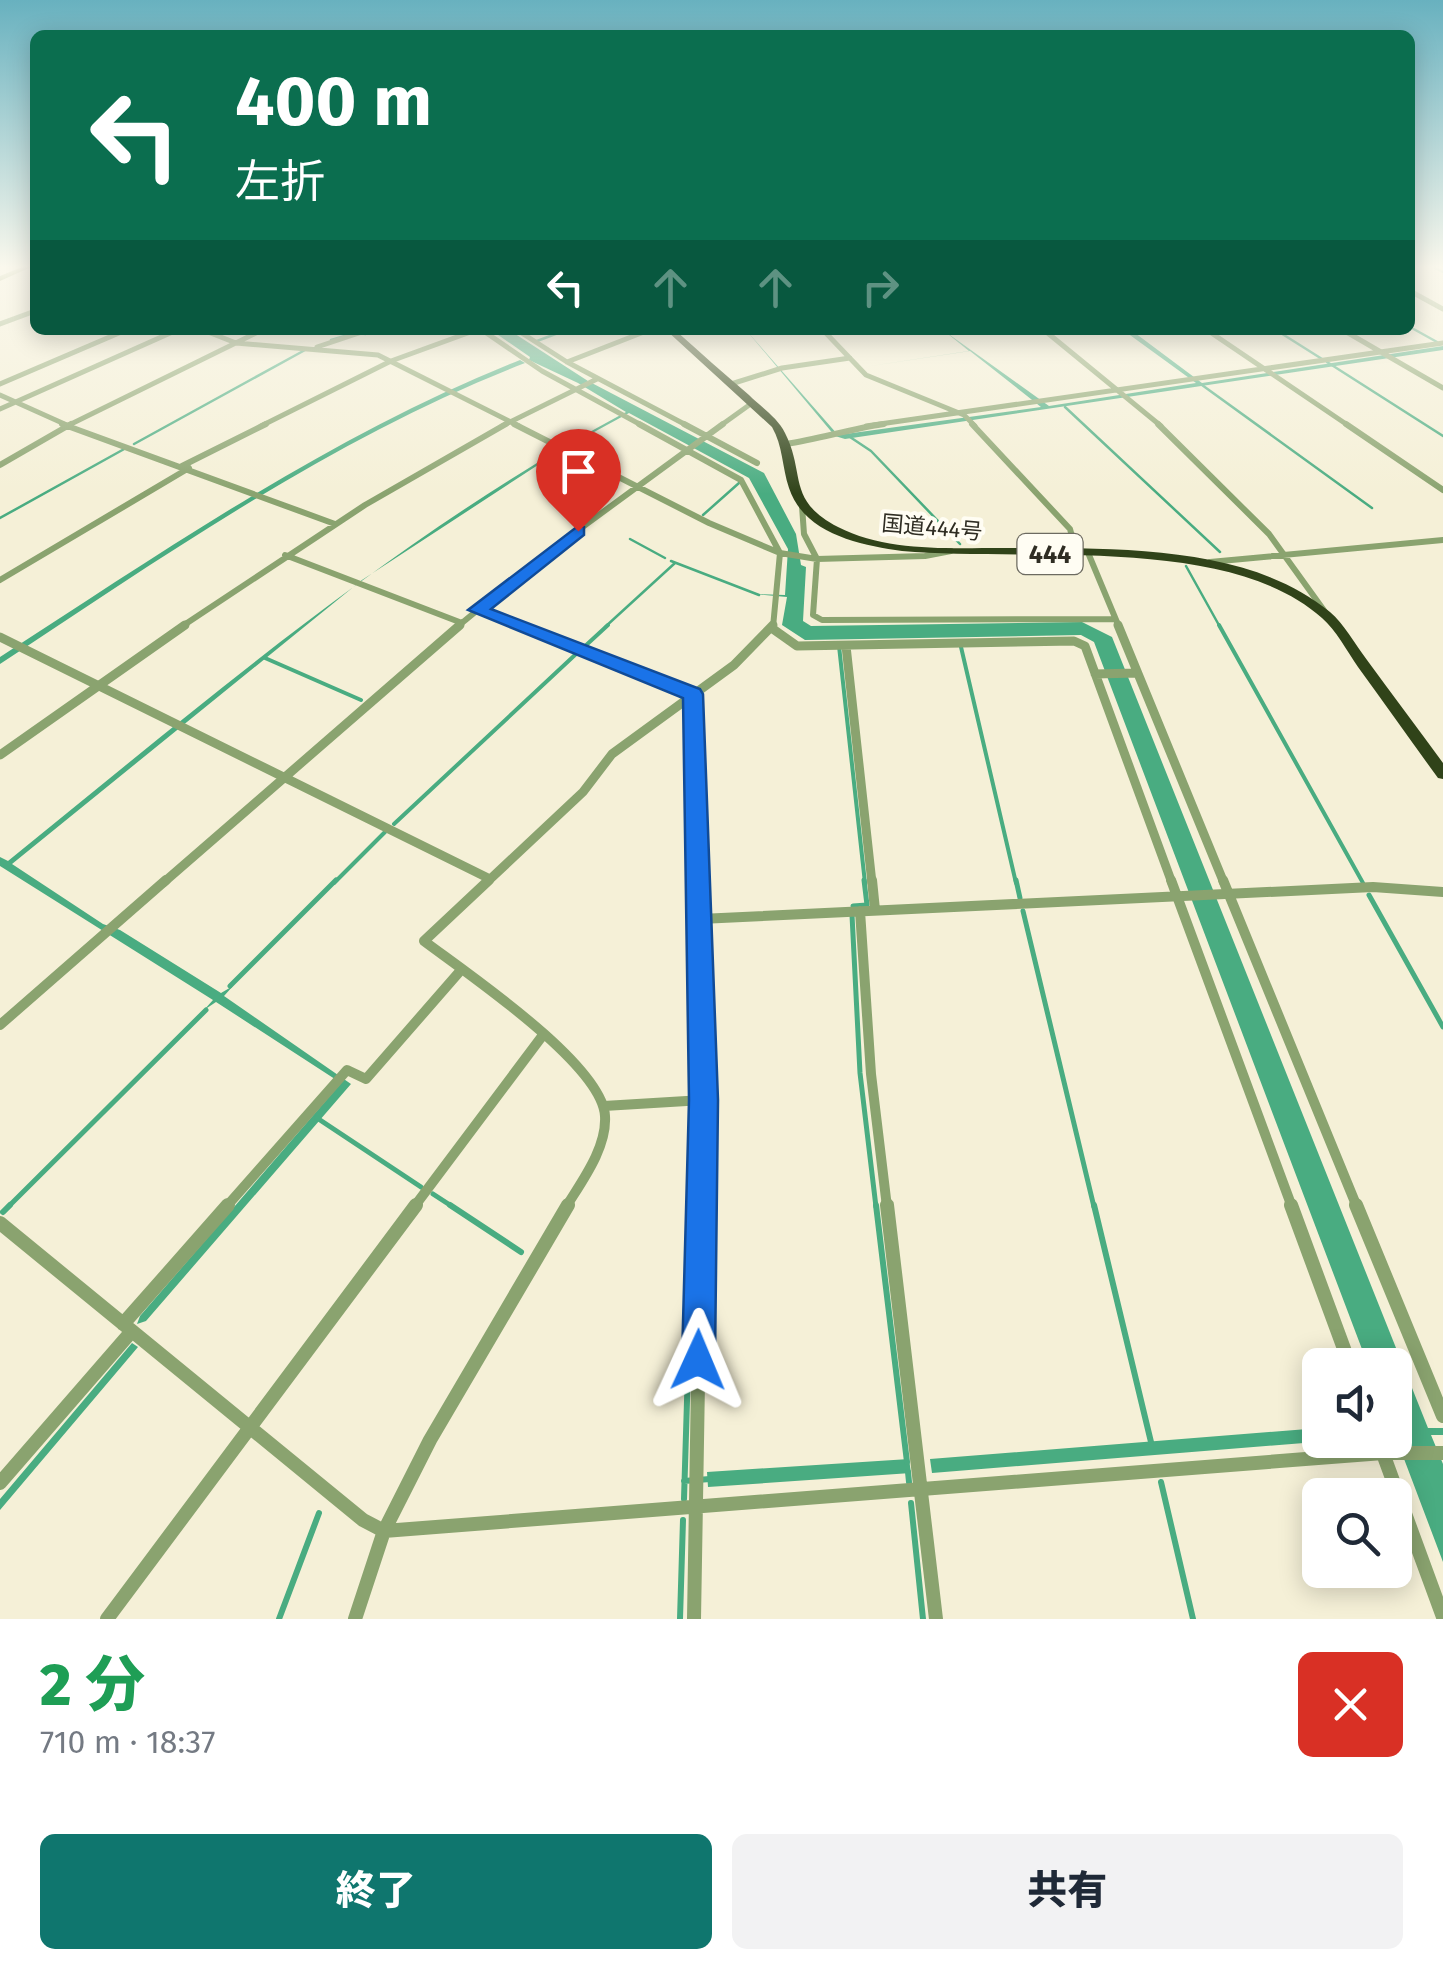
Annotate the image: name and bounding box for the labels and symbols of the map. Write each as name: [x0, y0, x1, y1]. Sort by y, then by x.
pin: [536, 429, 621, 532]
street label: 国道444号: [880, 510, 984, 545]
road number: 444: [1018, 534, 1082, 574]
position arrow: [646, 1308, 750, 1412]

